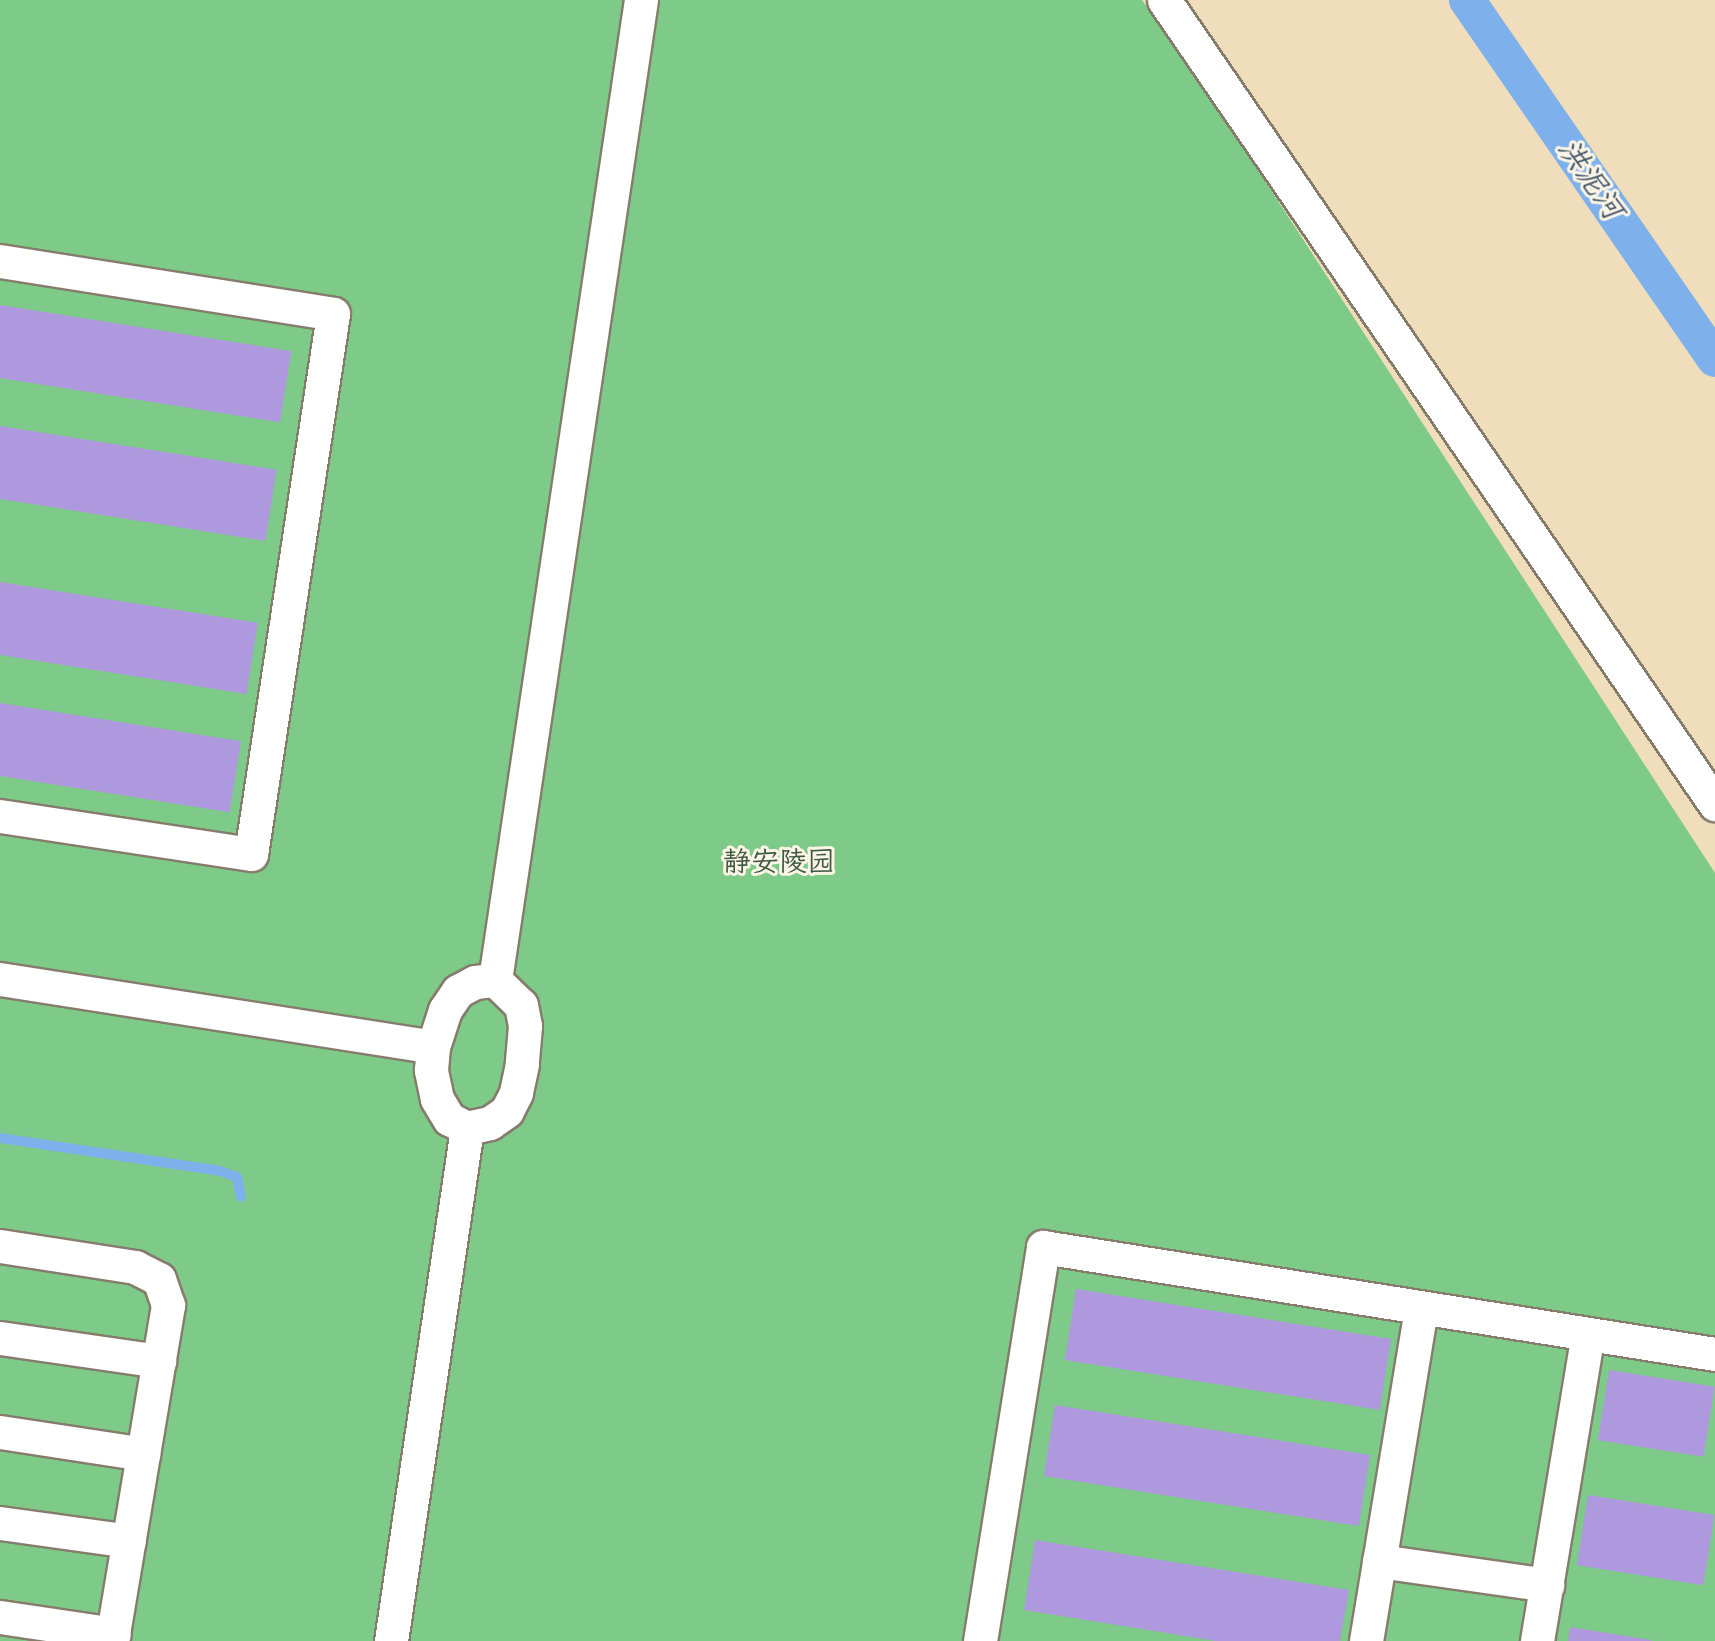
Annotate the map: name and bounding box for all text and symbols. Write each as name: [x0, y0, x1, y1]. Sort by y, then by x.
water label: 洪泥河: [1550, 132, 1632, 226]
park label: 静安陵园: [723, 845, 835, 879]

